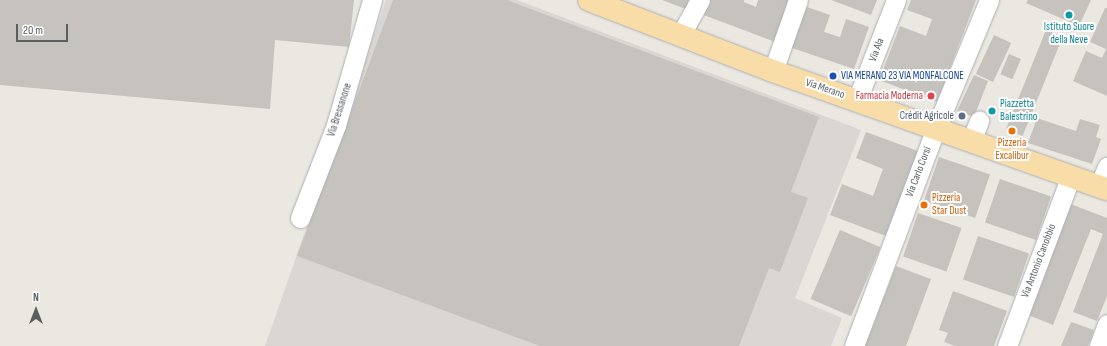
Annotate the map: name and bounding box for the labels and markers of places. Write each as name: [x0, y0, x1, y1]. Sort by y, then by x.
marker: Istituto Suore della Neve: [1064, 10, 1074, 20]
place label: Istituto Suore della Neve: [1044, 21, 1094, 47]
place label: VIA MERANO 23 VIA MONFALCONE: [841, 69, 964, 83]
marker: VIA MERANO 23 VIA MONFALCONE: [828, 71, 838, 81]
place label: Farmacia Moderna: [856, 89, 923, 103]
marker: Farmacia Moderna: [926, 91, 936, 101]
place label: Piazzetta Balestrino: [1000, 98, 1037, 124]
marker: Piazzetta Balestrino: [987, 106, 997, 116]
place label: Crédit Agricole: [900, 109, 954, 123]
marker: Crédit Agricole: [957, 111, 967, 121]
marker: Pizzeria Excalibur: [1007, 126, 1017, 136]
place label: Pizzeria Excalibur: [995, 137, 1029, 163]
place label: Pizzeria Star Dust: [932, 192, 966, 218]
marker: Pizzeria Star Dust: [919, 200, 929, 210]

